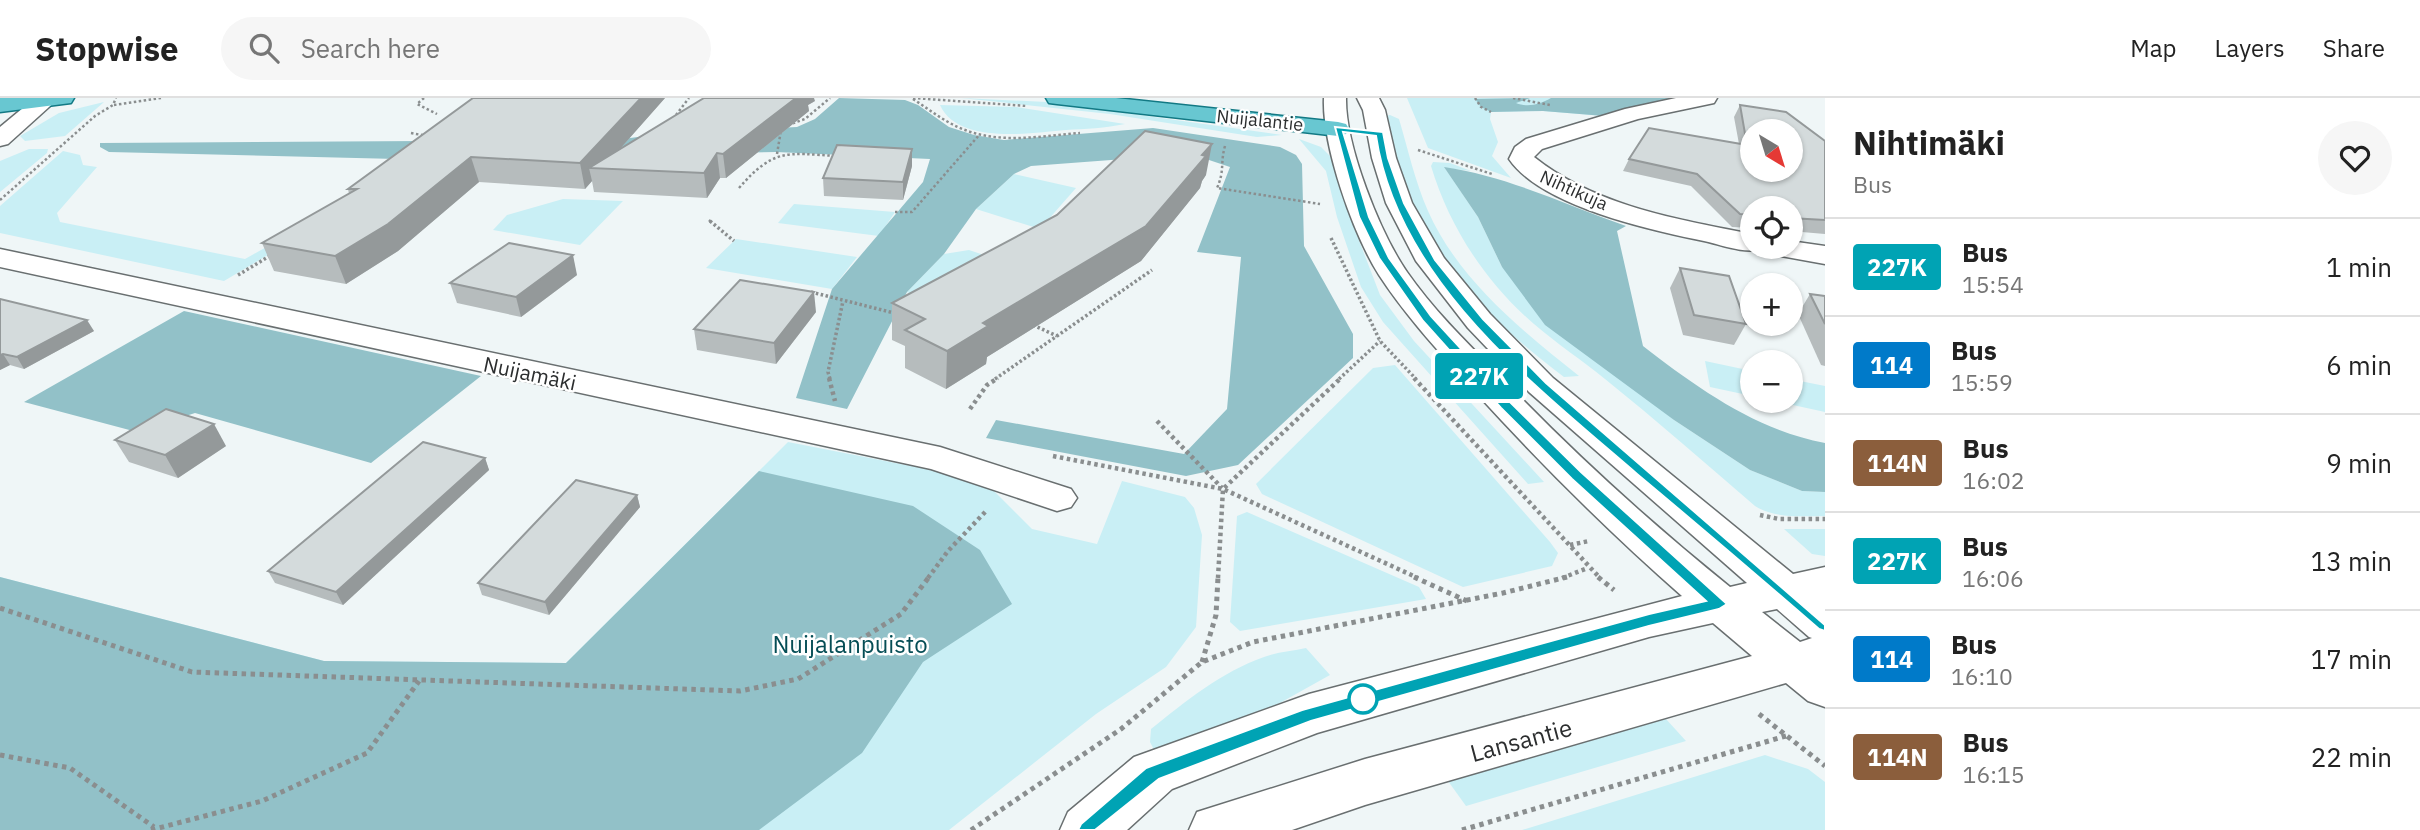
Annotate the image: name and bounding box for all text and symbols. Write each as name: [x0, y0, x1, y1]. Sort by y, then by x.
search box: [221, 17, 711, 80]
text: Stopwise: [35, 27, 179, 70]
icon: search: [245, 29, 283, 67]
text: Search here: [301, 31, 440, 65]
text: Map: [2130, 32, 2177, 64]
text: Layers: [2215, 32, 2285, 64]
text: Share: [2323, 32, 2385, 64]
street label: Nuijalantie: [1216, 104, 1305, 136]
north arrow: [1740, 119, 1802, 182]
map controls: [1740, 119, 1803, 413]
text: Nihtimäki: [1853, 121, 2005, 164]
button: heart: [2318, 121, 2392, 195]
street label: Nihtikuja: [1536, 165, 1612, 215]
text: Bus: [1853, 169, 1892, 199]
button: locate: [1740, 196, 1803, 259]
text: Bus: [1962, 235, 2008, 269]
text: 1 min: [2326, 250, 2392, 284]
text: 227K: [1867, 251, 1927, 283]
text: 15:54: [1962, 269, 2024, 299]
button: +: [1740, 273, 1803, 336]
text: Bus: [1951, 333, 1997, 367]
text: 6 min: [2326, 348, 2392, 382]
street label: Nuijamäki: [481, 349, 579, 397]
text: 114: [1870, 349, 1913, 381]
button: −: [1740, 350, 1803, 413]
line badge: 227K: [1430, 353, 1528, 399]
text: 227K: [1449, 360, 1509, 392]
text: 15:59: [1951, 367, 2013, 397]
text: Bus: [1963, 431, 2009, 465]
text: 9 min: [2326, 446, 2392, 480]
text: 114N: [1867, 447, 1928, 479]
text: 16:02: [1963, 465, 2025, 495]
text: Bus: [1962, 529, 2008, 563]
text: 13 min: [2311, 544, 2392, 578]
text: 227K: [1867, 545, 1927, 577]
text: 16:06: [1962, 563, 2024, 593]
text: Bus: [1951, 627, 1997, 661]
park label: Nuijalanpuisto: [772, 628, 928, 660]
text: 17 min: [2311, 642, 2392, 676]
text: 114: [1870, 643, 1913, 675]
text: 16:10: [1951, 661, 2013, 691]
unlabelled marker: [1348, 684, 1378, 714]
street label: Lansantie: [1467, 711, 1575, 769]
text: Bus: [1963, 725, 2009, 759]
text: 22 min: [2311, 740, 2392, 774]
text: 114N: [1867, 741, 1928, 773]
text: 16:15: [1963, 759, 2025, 789]

